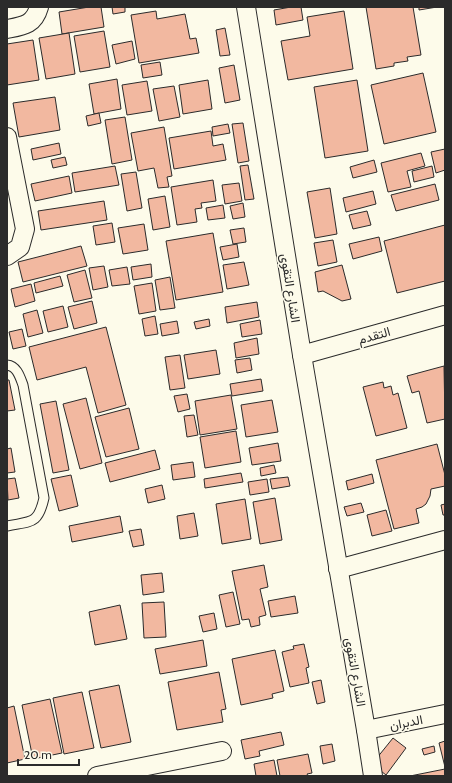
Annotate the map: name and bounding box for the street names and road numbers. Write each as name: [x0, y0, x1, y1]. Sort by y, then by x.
street label: الشارع التقوى: [276, 252, 304, 324]
street label: التقدم: [356, 323, 392, 348]
street label: الشارع التقوى: [340, 636, 370, 708]
street label: الدبران: [388, 711, 424, 734]

